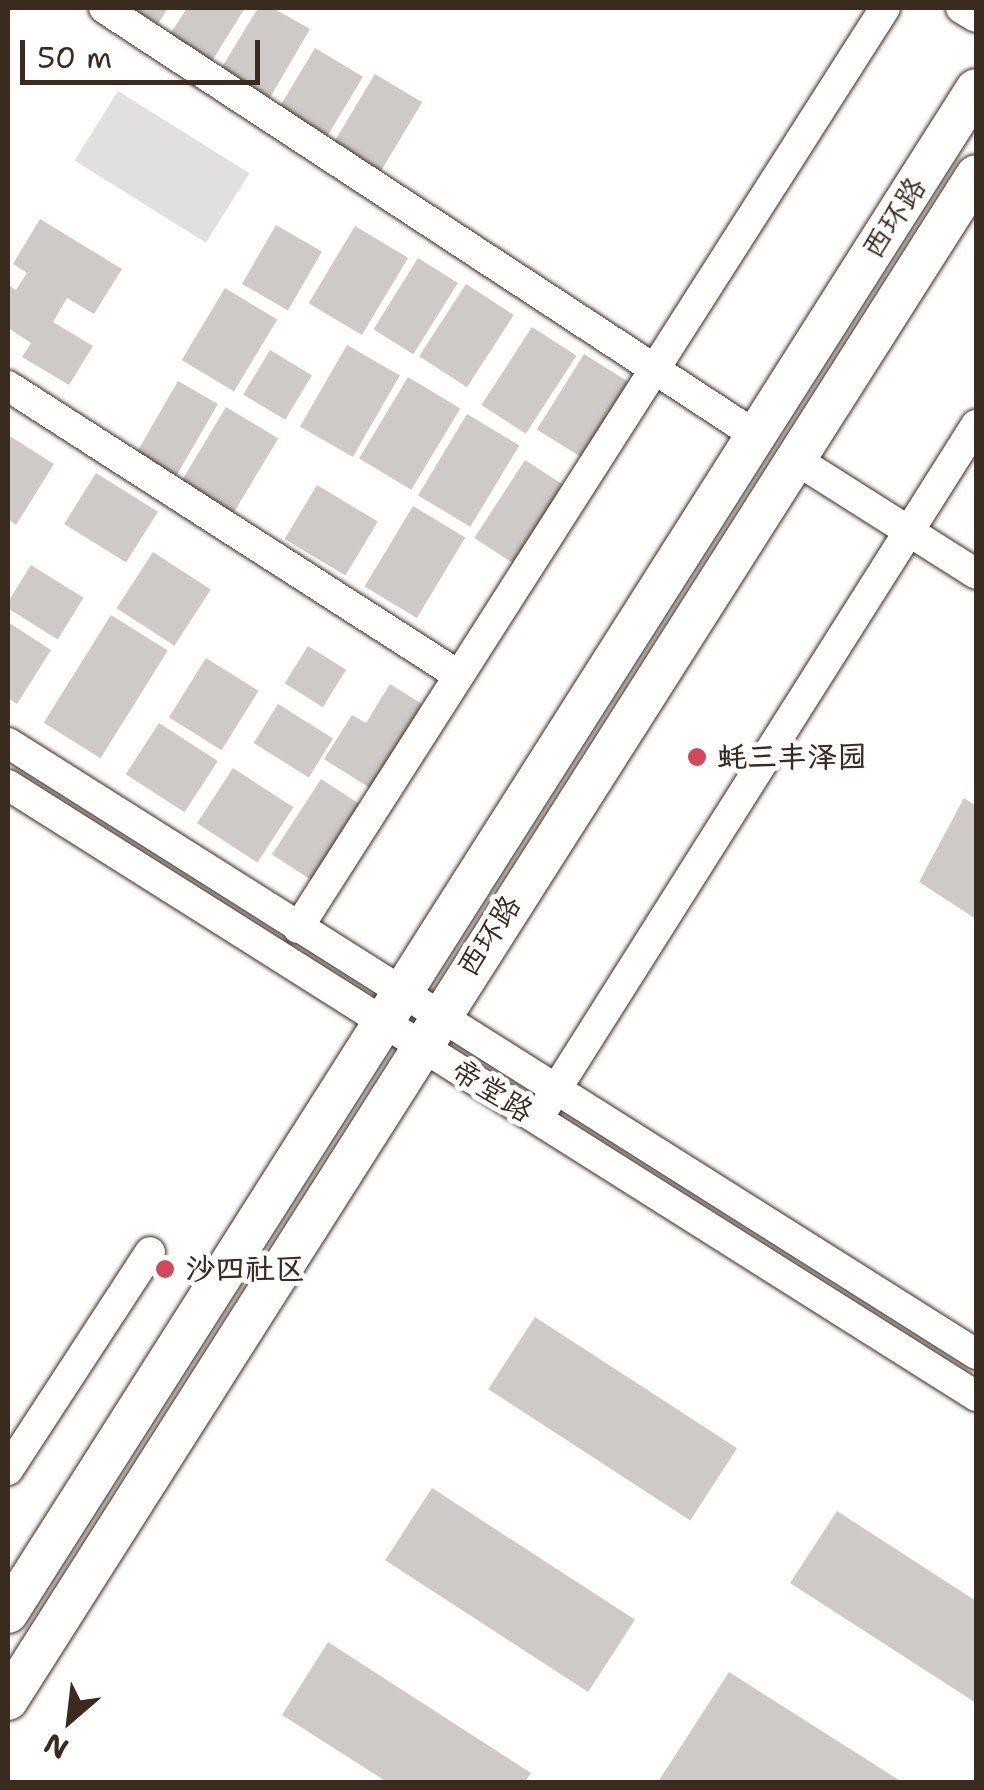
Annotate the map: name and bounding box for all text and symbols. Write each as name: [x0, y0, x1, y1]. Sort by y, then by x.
scale bar: [25, 20, 265, 82]
text: 50 m: [37, 37, 112, 78]
street label: 西环路: [854, 170, 934, 266]
place label: 蚝三丰泽园: [717, 739, 867, 775]
marker: 蚝三丰泽园: [686, 746, 708, 768]
street label: 西环路: [449, 888, 529, 984]
street label: 帝堂路: [444, 1052, 540, 1130]
place label: 沙四社区: [185, 1251, 305, 1287]
marker: 沙四社区: [154, 1258, 176, 1280]
north arrow: [20, 1670, 120, 1770]
text: N: [37, 1725, 75, 1768]

